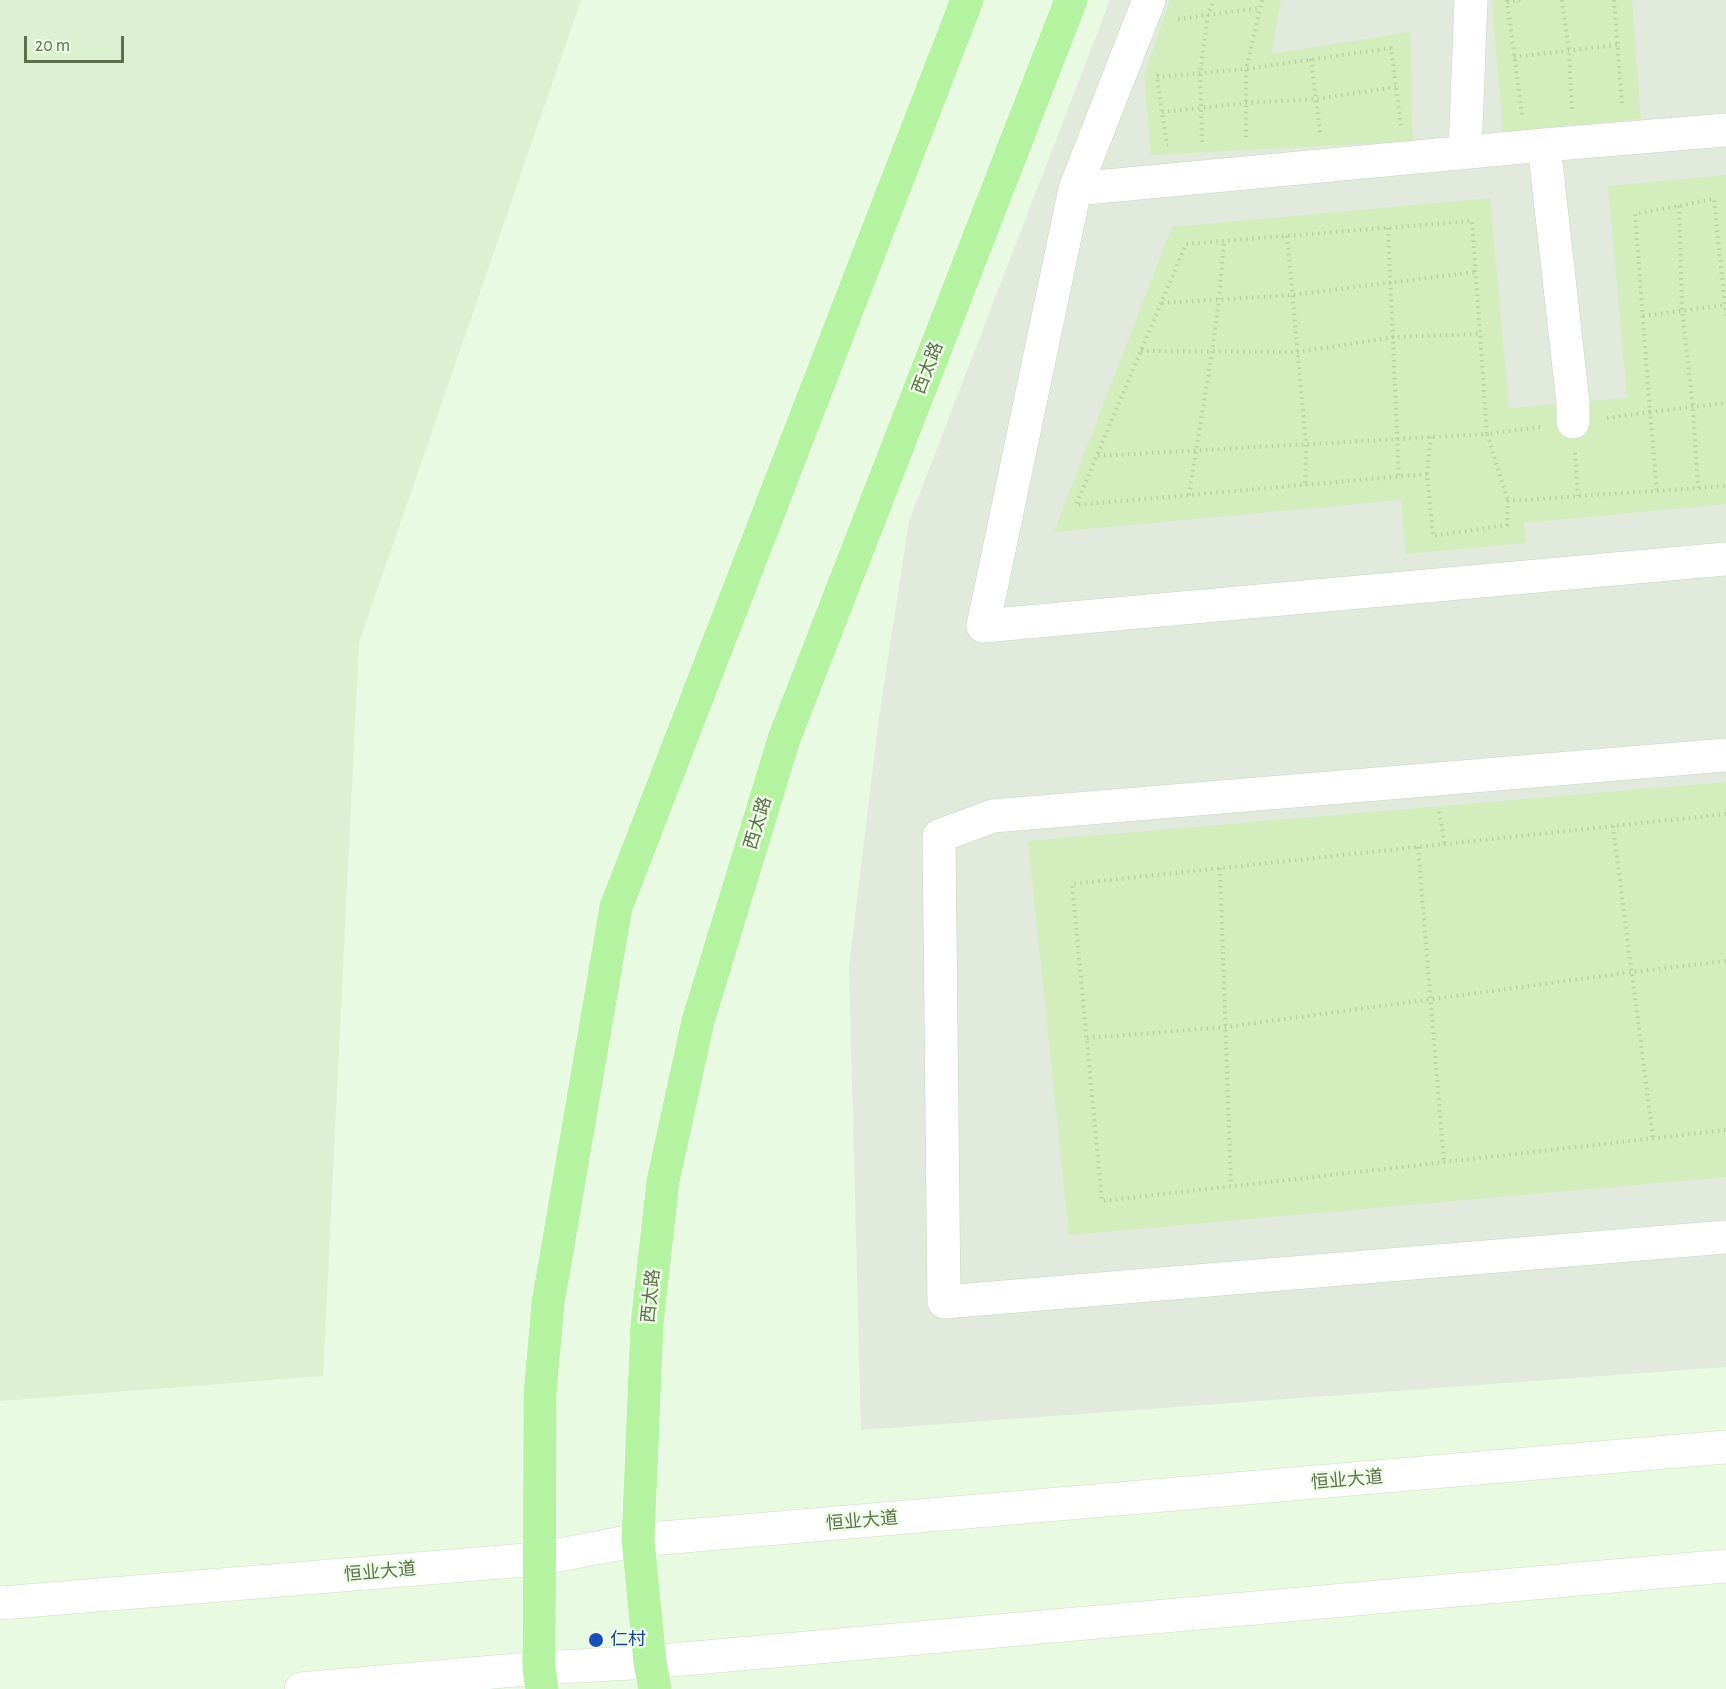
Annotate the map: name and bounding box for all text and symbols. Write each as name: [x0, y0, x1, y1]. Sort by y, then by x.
scale bar: [27, 24, 128, 62]
text: 20 m: [35, 37, 70, 55]
street label: 西太路: [908, 339, 948, 397]
street label: 西太路: [740, 794, 776, 852]
street label: 西太路: [637, 1268, 665, 1324]
street label: 恒业大道: [1310, 1466, 1384, 1494]
street label: 恒业大道: [825, 1507, 899, 1535]
street label: 恒业大道: [343, 1558, 417, 1586]
place label: 仁村: [610, 1629, 646, 1651]
marker: 仁村: [587, 1631, 605, 1649]

